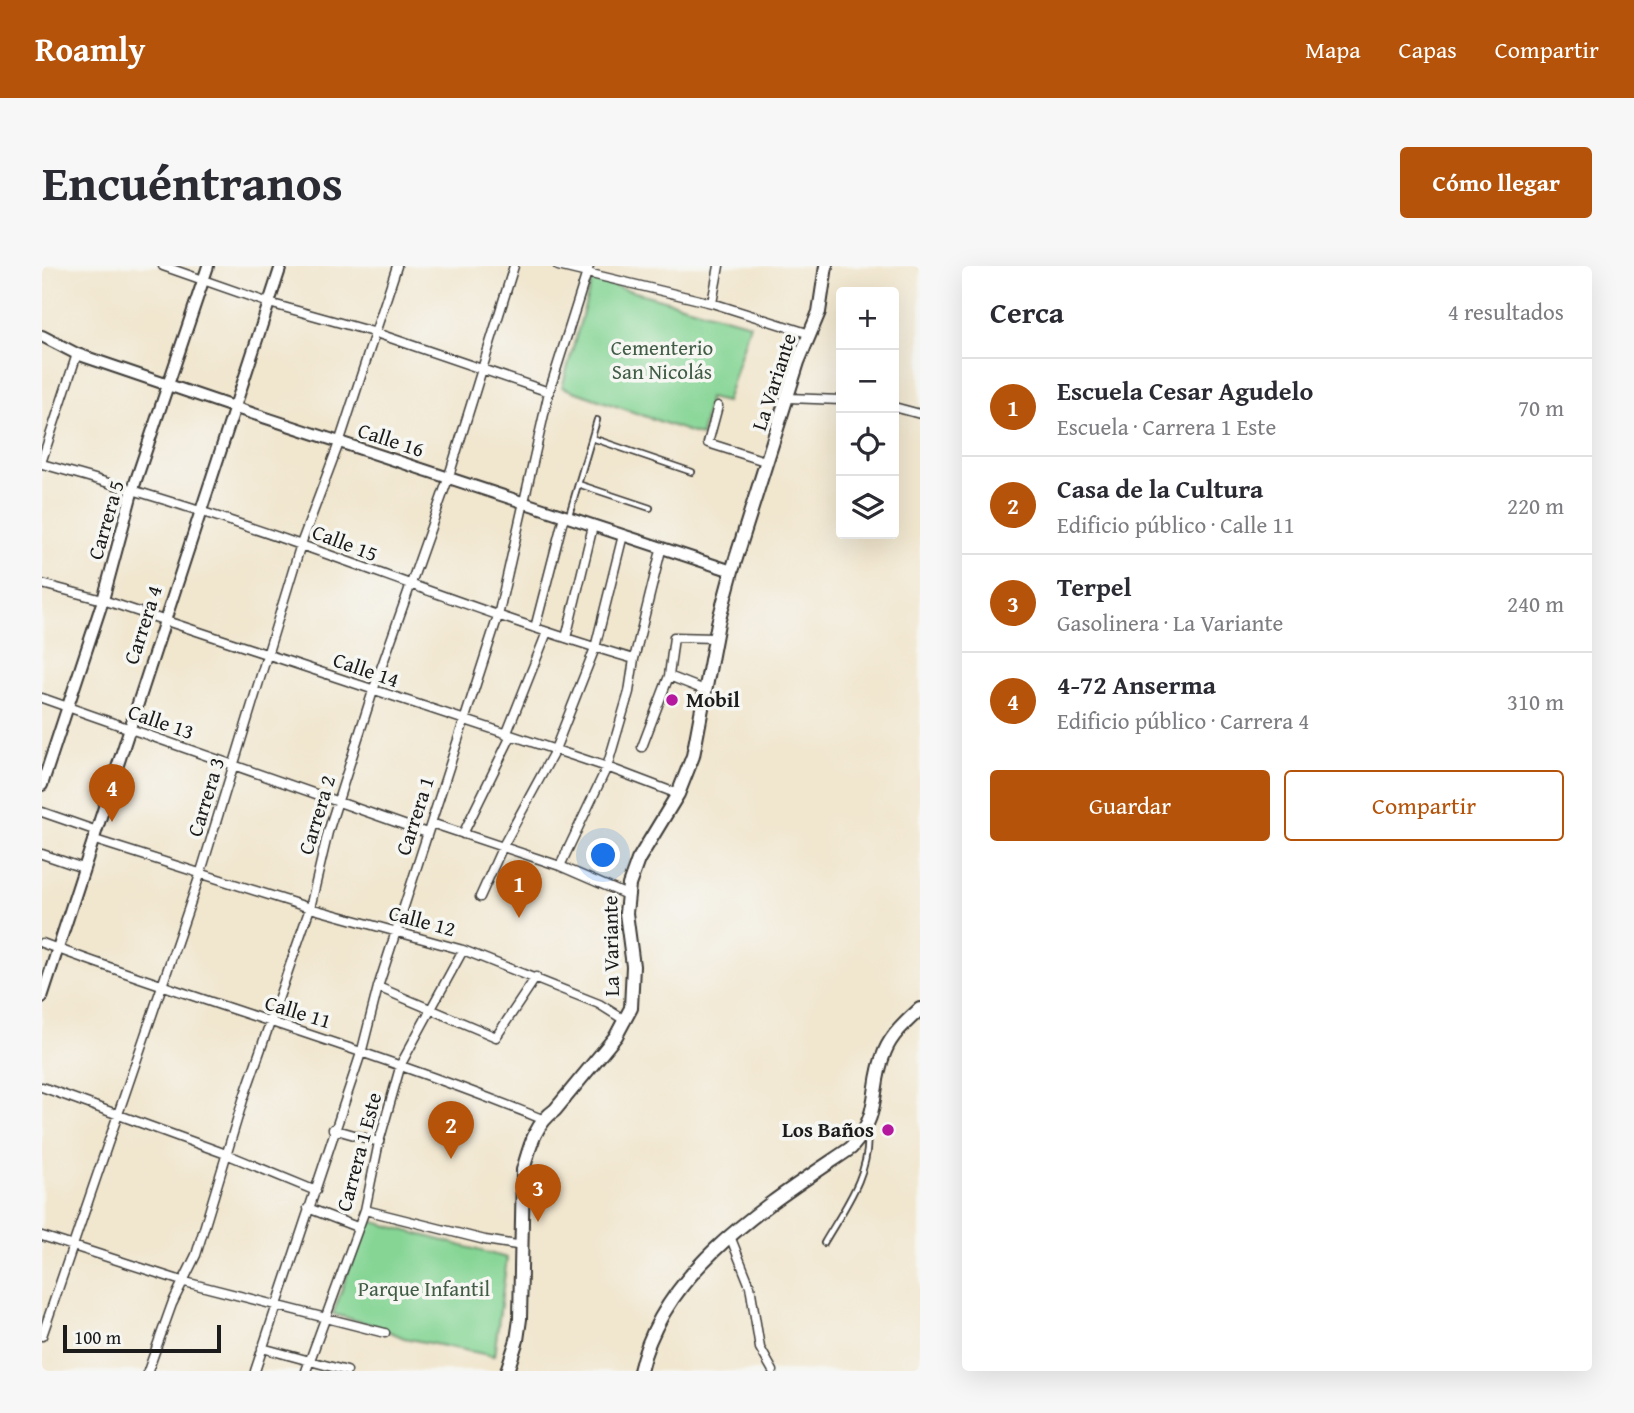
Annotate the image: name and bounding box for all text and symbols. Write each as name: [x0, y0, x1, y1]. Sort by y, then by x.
text: Roamly: [35, 25, 145, 73]
text: Mapa: [1305, 32, 1361, 67]
text: Capas: [1399, 32, 1457, 67]
text: Compartir: [1495, 32, 1599, 67]
text: Encuéntranos: [42, 146, 343, 218]
button: Cómo llegar: [1400, 147, 1592, 218]
map controls: [836, 287, 899, 539]
button: +: [836, 287, 899, 350]
text: Cerca: [990, 290, 1064, 334]
text: 4 resultados: [1448, 295, 1564, 328]
street label: La Variante: [743, 329, 804, 435]
park label: Cementerio San Nicolás: [611, 332, 713, 387]
button: −: [836, 350, 899, 413]
text: Escuela Cesar Agudelo: [1057, 371, 1313, 410]
text: 1: [1007, 391, 1019, 424]
text: 70 m: [1518, 391, 1564, 424]
text: Escuela · Carrera 1 Este: [1057, 410, 1276, 443]
button: locate: [836, 413, 899, 476]
street label: Calle 16: [354, 414, 428, 465]
text: Casa de la Cultura: [1057, 469, 1263, 508]
button: layers: [836, 476, 899, 539]
street label: Carrera 5: [79, 477, 132, 563]
text: 2: [1007, 489, 1019, 522]
text: 220 m: [1507, 489, 1564, 522]
text: Edificio público · Calle 11: [1057, 508, 1295, 541]
street label: Calle 15: [308, 516, 382, 569]
text: Terpel: [1057, 567, 1132, 606]
street label: Carrera 4: [115, 581, 170, 668]
text: 3: [1007, 587, 1019, 620]
text: 240 m: [1507, 587, 1564, 620]
text: Gasolinera · La Variante: [1057, 606, 1283, 639]
street label: Calle 14: [329, 644, 403, 695]
text: 4-72 Anserma: [1057, 665, 1216, 704]
place label: Mobil: [686, 684, 740, 715]
text: 4: [1007, 685, 1019, 718]
text: 310 m: [1507, 685, 1564, 718]
marker: Mobil: [664, 692, 680, 708]
street label: Calle 13: [124, 696, 198, 747]
text: Edificio público · Carrera 4: [1057, 704, 1309, 737]
street label: Carrera 3: [179, 753, 232, 840]
pin: 4: [89, 764, 135, 822]
button: Guardar: [990, 770, 1270, 841]
button: Compartir: [1284, 770, 1564, 841]
street label: Carrera 2: [290, 771, 343, 858]
street label: Carrera 1: [387, 772, 442, 859]
your location: [586, 838, 620, 872]
pin: 1: [496, 860, 542, 918]
street label: La Variante: [594, 895, 627, 997]
street label: Calle 12: [385, 897, 459, 944]
street label: Calle 11: [261, 987, 335, 1036]
street label: Carrera 1 Este: [328, 1089, 389, 1215]
pin: 2: [428, 1101, 474, 1159]
place label: Los Baños: [782, 1114, 874, 1145]
marker: Los Baños: [880, 1122, 896, 1138]
pin: 3: [515, 1164, 561, 1222]
park label: Parque Infantil: [358, 1273, 490, 1304]
scale bar: [63, 1322, 220, 1354]
text: 100 m: [74, 1323, 121, 1351]

